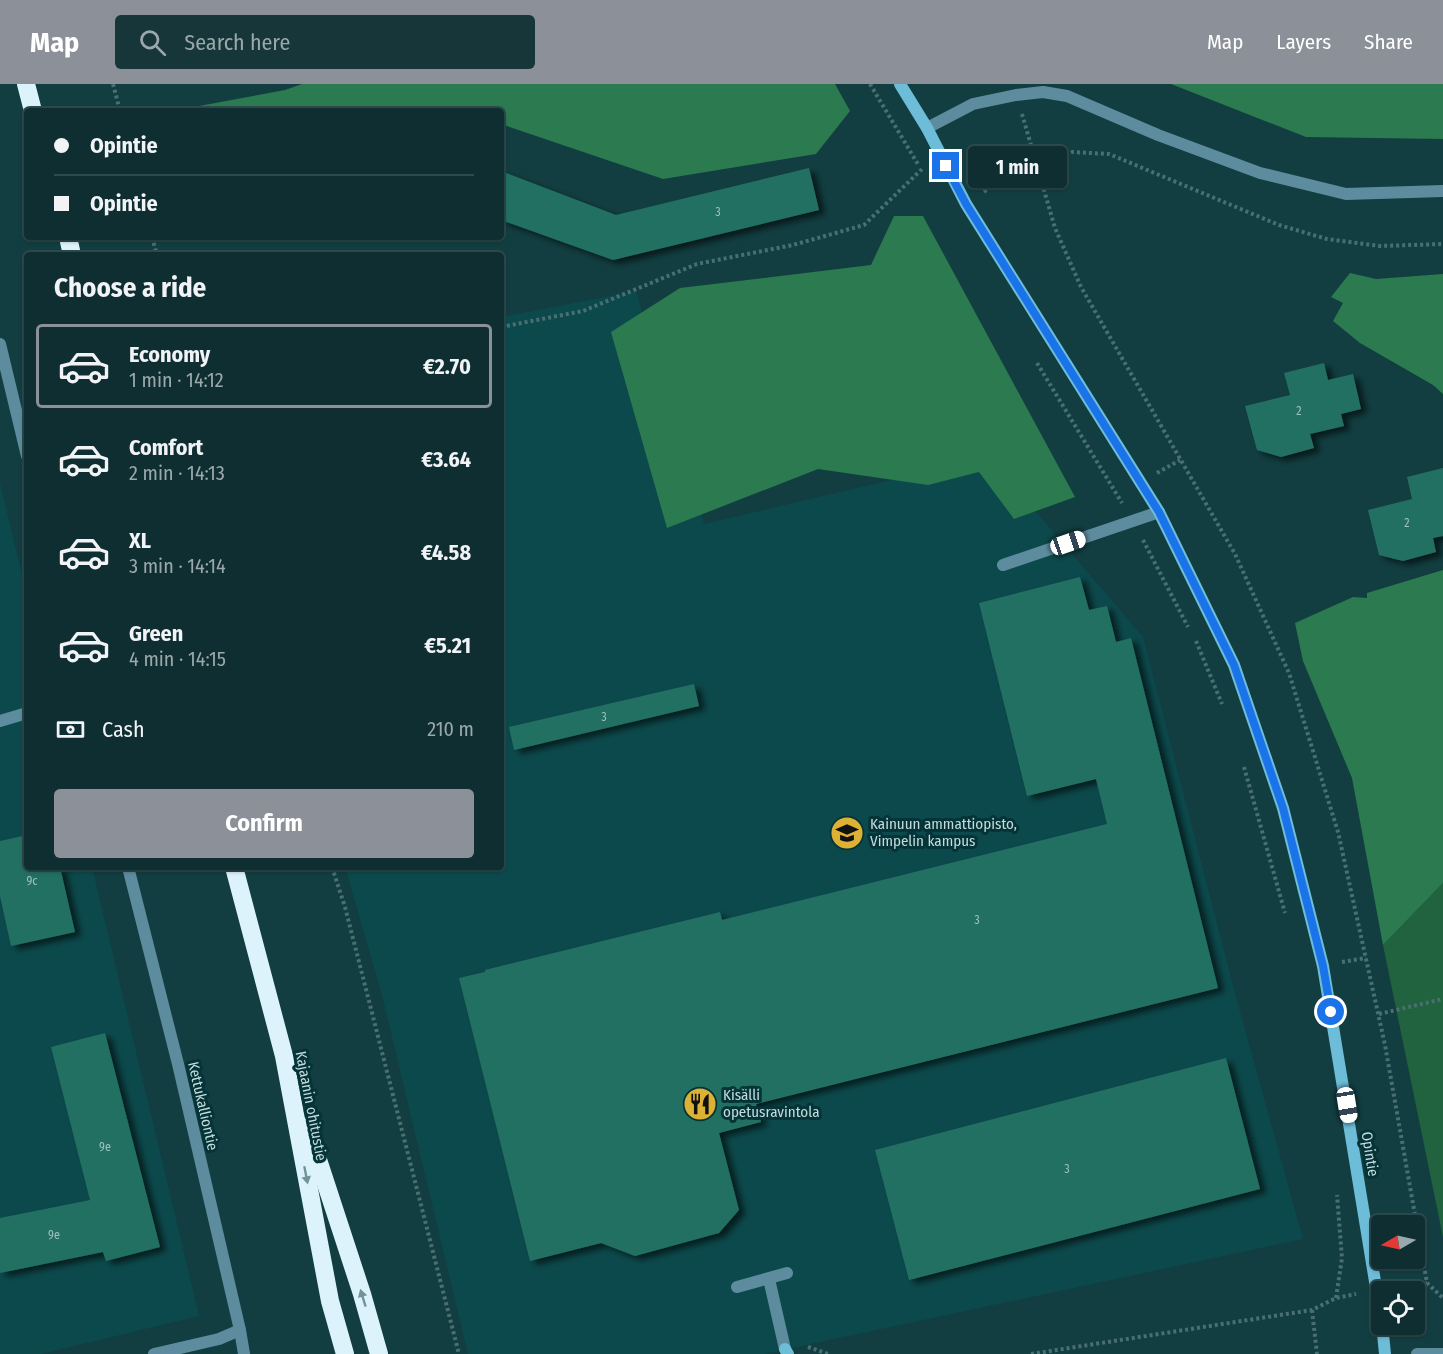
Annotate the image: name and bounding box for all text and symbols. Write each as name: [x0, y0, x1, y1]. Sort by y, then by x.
search box: [115, 15, 535, 69]
text: Map: [30, 26, 79, 59]
icon: search: [136, 26, 169, 59]
text: Search here: [184, 29, 290, 56]
text: Map: [1207, 29, 1243, 55]
text: Layers: [1276, 29, 1331, 55]
text: Share: [1364, 29, 1413, 55]
text: Opintie: [90, 132, 158, 159]
callout: 1 min: [967, 145, 1066, 187]
route end: [932, 152, 959, 179]
text: 1 min: [996, 155, 1039, 179]
text: Opintie: [90, 190, 158, 217]
house number: 3: [715, 205, 721, 219]
text: Choose a ride: [54, 272, 206, 304]
icon: car: [57, 339, 111, 393]
text: Economy: [129, 341, 210, 368]
text: €2.70: [423, 353, 471, 380]
text: 1 min · 14:12: [129, 368, 224, 392]
house number: 2: [1296, 404, 1302, 418]
icon: car: [57, 432, 111, 486]
text: Comfort: [129, 434, 203, 461]
text: €3.64: [421, 446, 471, 473]
text: 2 min · 14:13: [129, 461, 225, 485]
house number: 2: [1404, 516, 1410, 530]
icon: car: [57, 525, 111, 579]
text: XL: [129, 527, 151, 554]
car: [1048, 529, 1088, 557]
text: €4.58: [421, 539, 471, 566]
text: 3 min · 14:14: [129, 554, 226, 578]
icon: car: [57, 618, 111, 672]
text: Green: [129, 620, 183, 647]
text: €5.21: [424, 632, 471, 659]
text: 4 min · 14:15: [129, 647, 226, 671]
house number: 3: [601, 710, 607, 724]
icon: cash: [54, 713, 87, 746]
text: Cash: [102, 716, 145, 743]
text: 210 m: [427, 717, 474, 741]
button: Confirm: [54, 789, 474, 858]
school or university icon: Kainuun ammattiopisto, Vimpelin kampus: [829, 815, 865, 851]
place label: Kainuun ammattiopisto, Vimpelin kampus: [870, 815, 1017, 850]
house number: 9c: [27, 874, 37, 888]
house number: 3: [974, 913, 980, 927]
route start: [1317, 998, 1344, 1025]
street label: Kajaanin ohitustie: [292, 1050, 330, 1162]
street label: Kettukalliontie: [184, 1060, 222, 1152]
restaurant icon: Kisälli opetusravintola: [682, 1086, 718, 1122]
place label: Kisälli opetusravintola: [723, 1086, 820, 1121]
car: [1335, 1086, 1359, 1124]
street label: Opintie: [1358, 1130, 1382, 1178]
house number: 9e: [99, 1140, 111, 1154]
house number: 3: [1064, 1162, 1070, 1176]
one-way arrow: [302, 1166, 311, 1185]
north arrow: [1371, 1215, 1425, 1269]
map controls: [1371, 1215, 1425, 1335]
house number: 9e: [48, 1228, 60, 1242]
button: locate: [1371, 1281, 1425, 1335]
one-way arrow: [358, 1289, 367, 1307]

